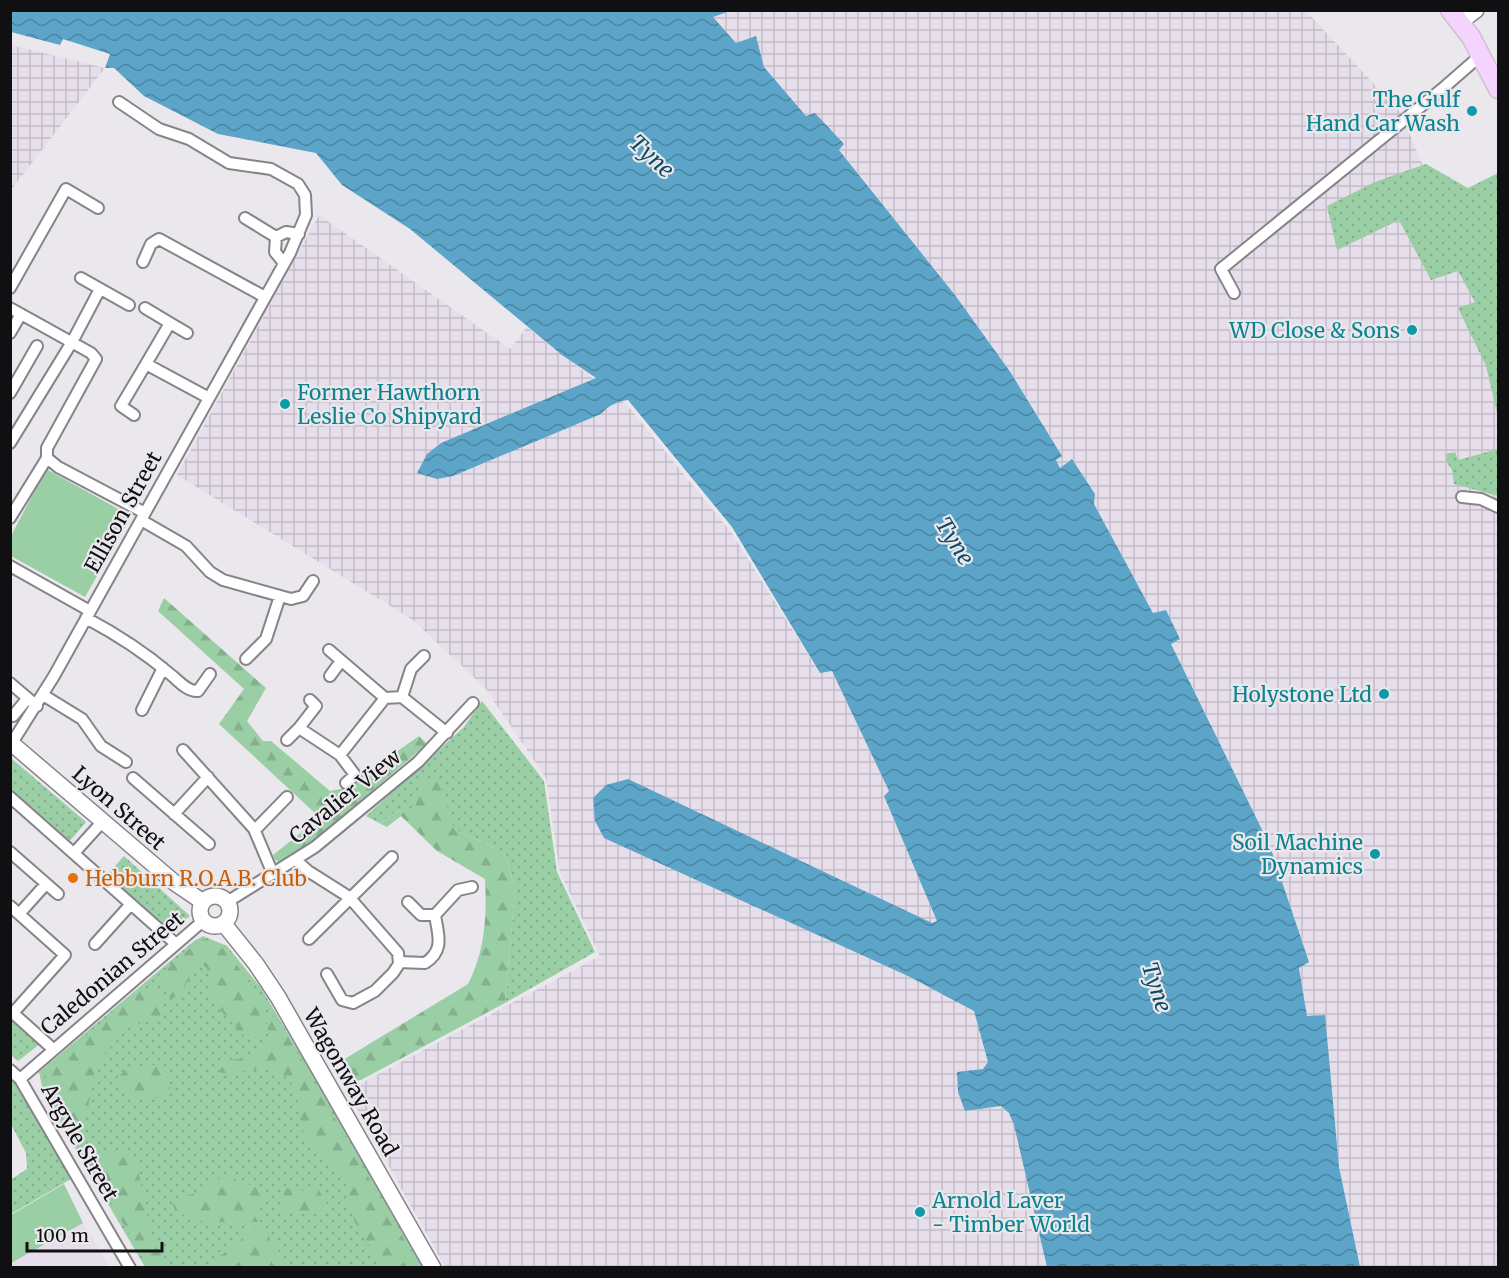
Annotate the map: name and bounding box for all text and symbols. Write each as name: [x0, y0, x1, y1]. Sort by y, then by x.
place label: The Gulf Hand Car Wash: [1306, 86, 1461, 137]
marker: The Gulf Hand Car Wash: [1465, 104, 1479, 118]
water label: Tyne: [624, 128, 680, 184]
place label: WD Close & Sons: [1228, 317, 1400, 344]
marker: WD Close & Sons: [1405, 323, 1419, 337]
place label: Former Hawthorn Leslie Co Shipyard: [297, 379, 482, 430]
marker: Former Hawthorn Leslie Co Shipyard: [278, 397, 292, 411]
street label: Ellison Street: [78, 446, 168, 578]
water label: Tyne: [930, 512, 980, 570]
place label: Holystone Ltd: [1232, 681, 1372, 708]
marker: Holystone Ltd: [1377, 687, 1391, 701]
street label: Cavalier View: [284, 743, 407, 849]
street label: Lyon Street: [67, 760, 171, 856]
place label: Soil Machine Dynamics: [1232, 829, 1363, 880]
marker: Soil Machine Dynamics: [1368, 847, 1382, 861]
place label: Hebburn R.O.A.B. Club: [85, 865, 307, 892]
marker: Hebburn R.O.A.B. Club: [66, 871, 80, 885]
street label: Caledonian Street: [35, 905, 189, 1041]
water label: Tyne: [1136, 958, 1178, 1016]
street label: Wagonway Road: [297, 1002, 404, 1161]
street label: Argyle Street: [35, 1078, 125, 1206]
place label: Arnold Laver - Timber World: [931, 1187, 1090, 1238]
marker: Arnold Laver - Timber World: [913, 1205, 927, 1219]
scale bar: [27, 1215, 162, 1253]
text: 100 m: [36, 1224, 89, 1247]

